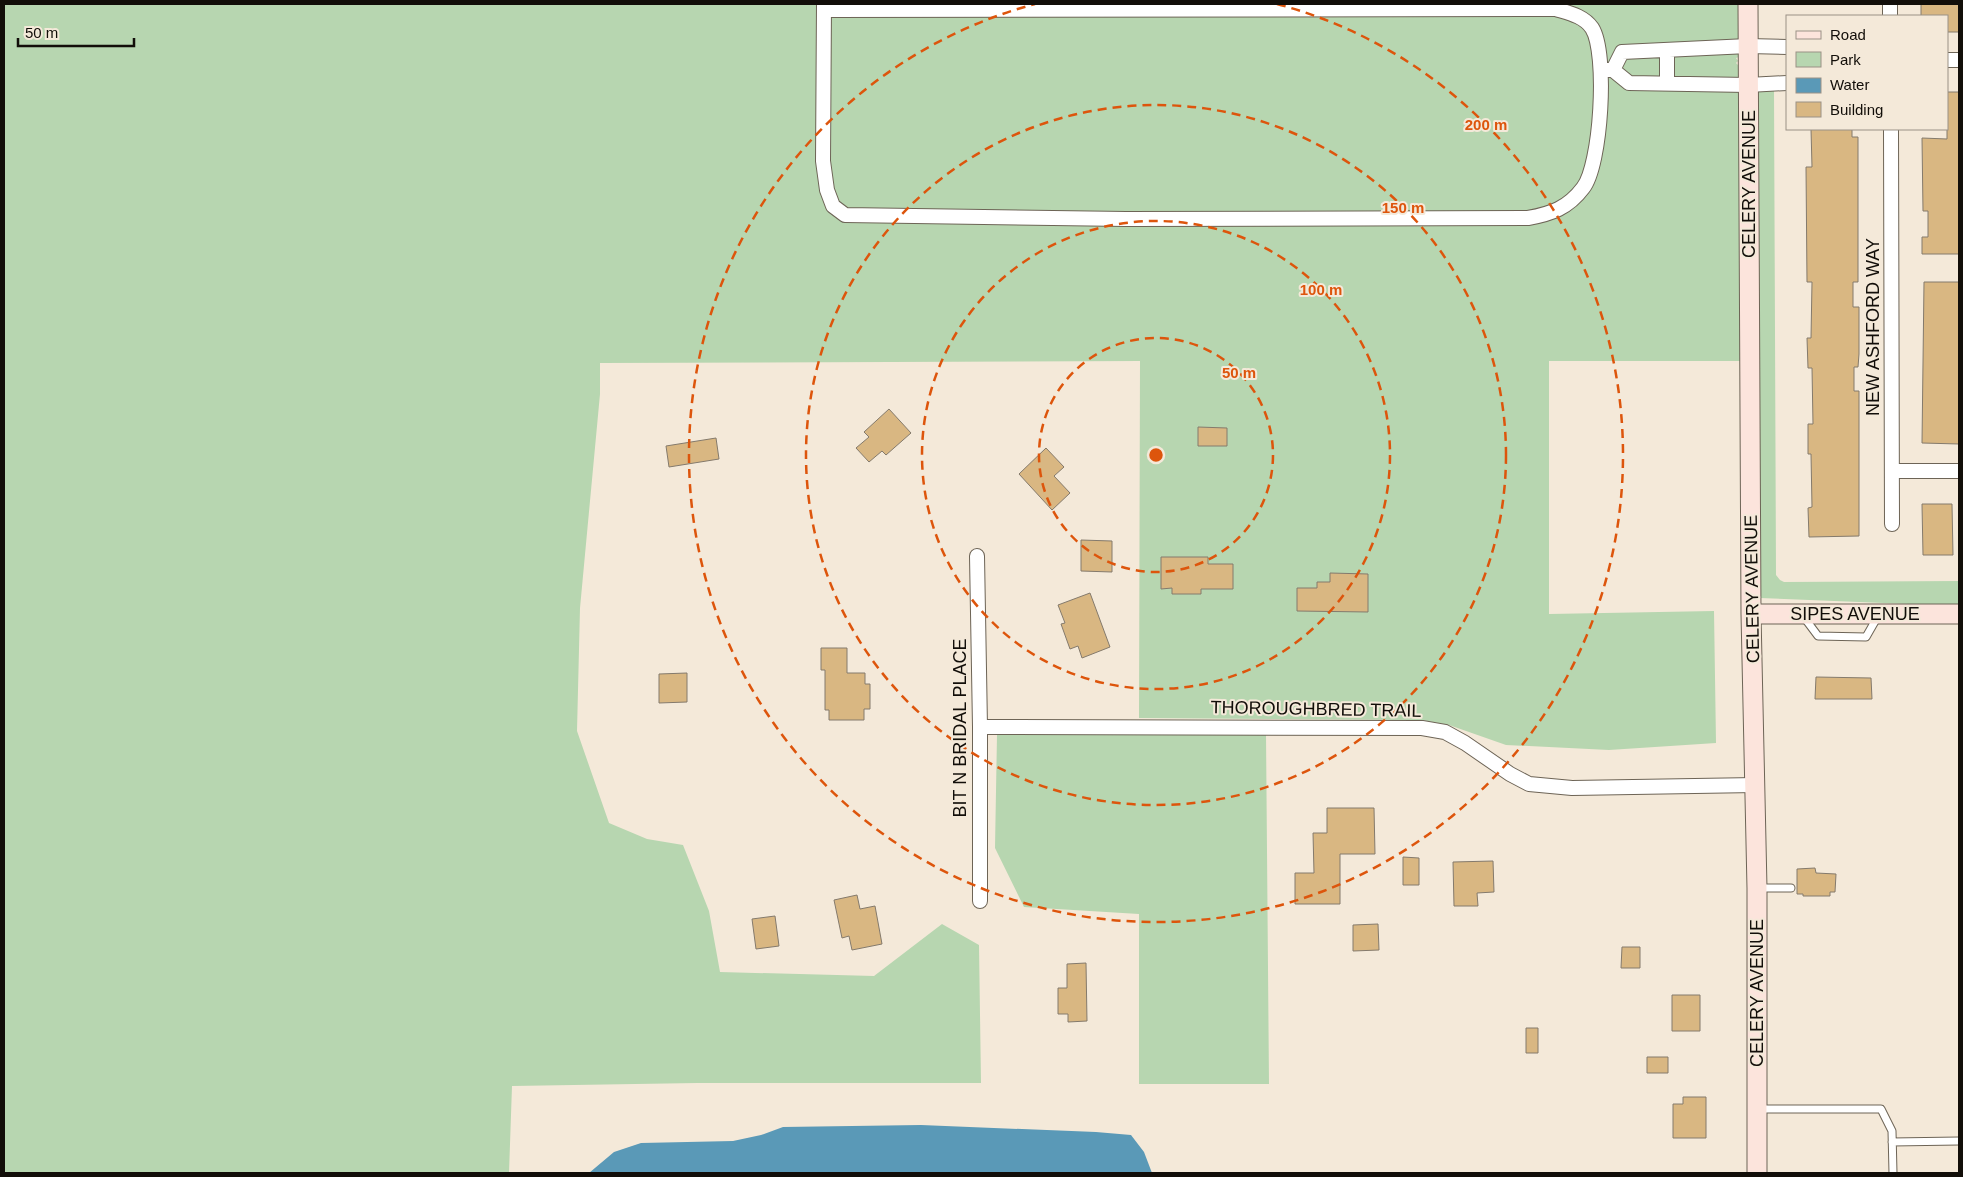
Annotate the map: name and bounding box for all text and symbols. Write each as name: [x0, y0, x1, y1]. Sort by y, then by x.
scale bar: [18, 15, 134, 47]
legend: [1786, 15, 1948, 130]
text: 50 m: [25, 24, 58, 41]
text: Road: [1830, 26, 1866, 43]
text: Park: [1830, 51, 1861, 68]
text: Water: [1830, 76, 1869, 93]
text: Building: [1830, 101, 1883, 118]
street label: CELERY AVENUE: [1739, 110, 1759, 258]
text: 200 m: [1465, 116, 1507, 133]
text: 150 m: [1382, 199, 1424, 216]
street label: NEW ASHFORD WAY: [1863, 238, 1883, 416]
text: 100 m: [1300, 281, 1342, 298]
text: 50 m: [1222, 364, 1256, 381]
centre of rings: [1147, 446, 1165, 464]
street label: CELERY AVENUE: [1741, 515, 1763, 663]
street label: SIPES AVENUE: [1790, 604, 1920, 624]
street label: BIT N BRIDAL PLACE: [950, 638, 970, 818]
street label: THOROUGHBRED TRAIL: [1210, 697, 1422, 721]
street label: CELERY AVENUE: [1747, 919, 1767, 1067]

